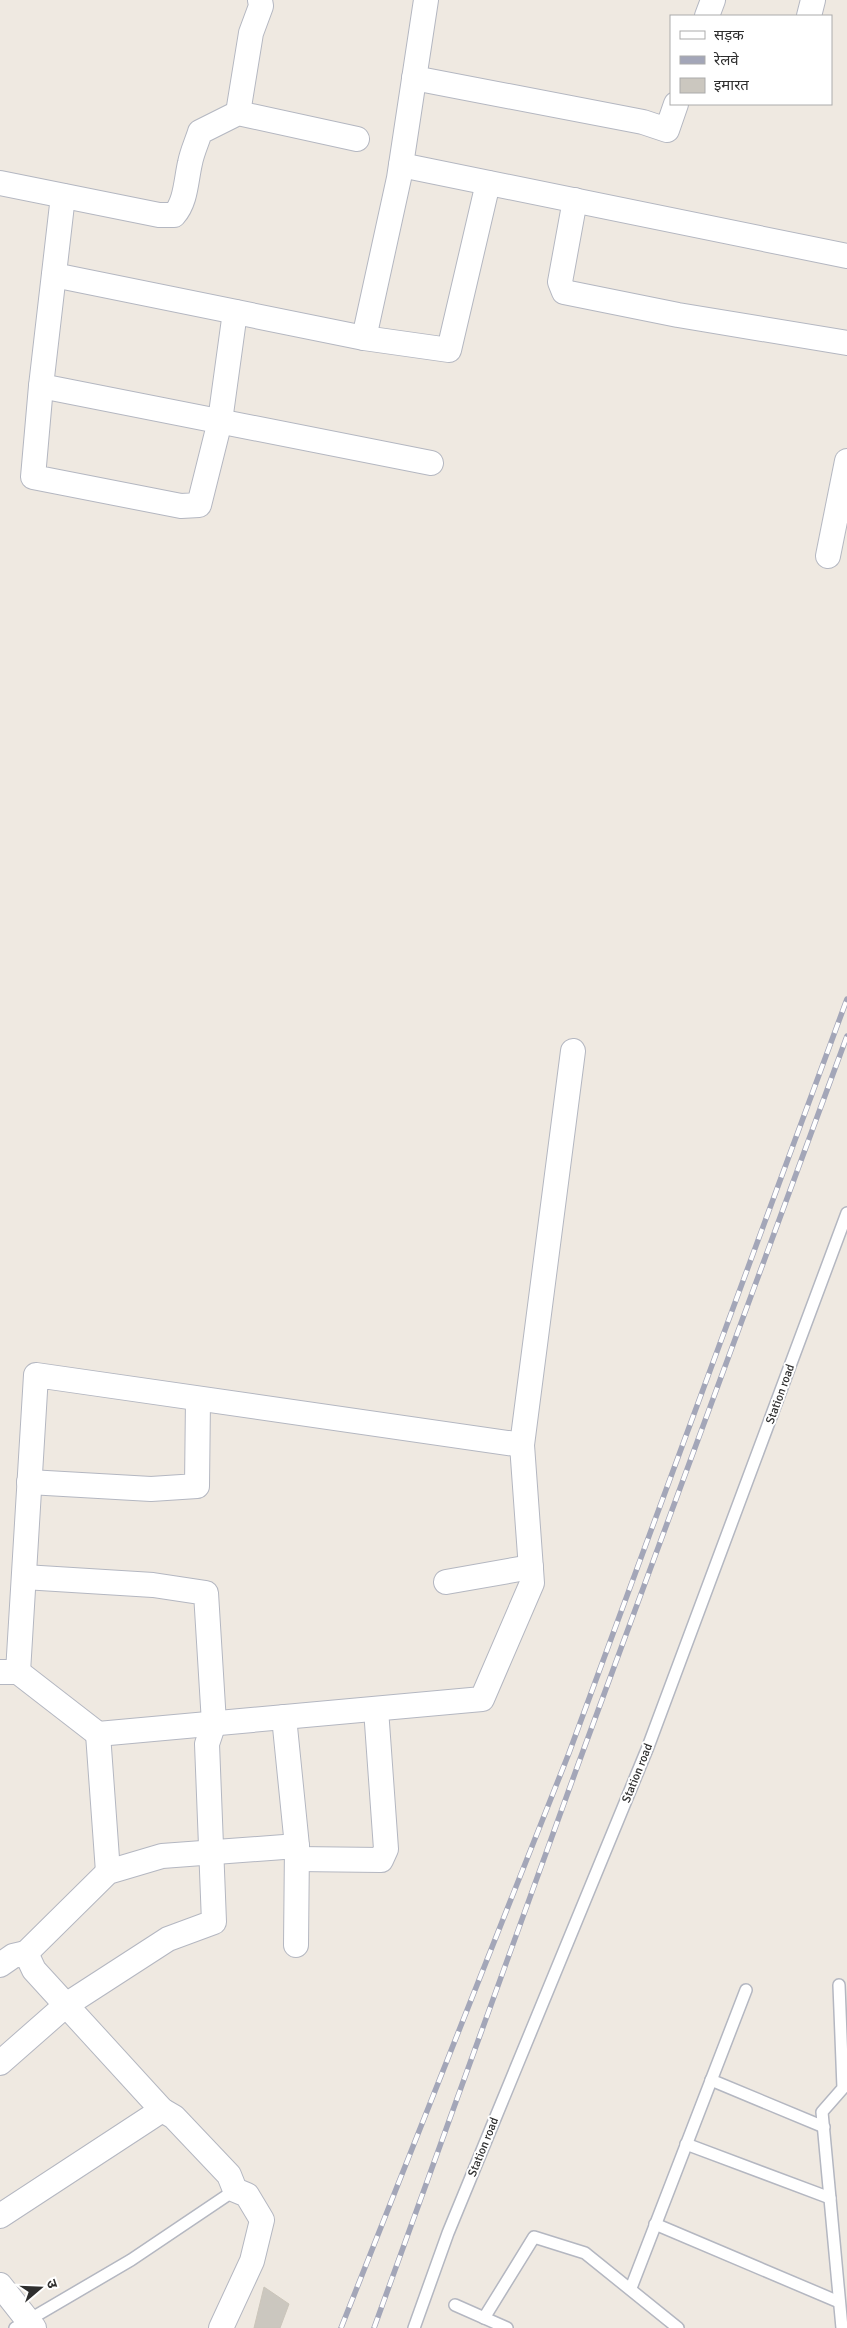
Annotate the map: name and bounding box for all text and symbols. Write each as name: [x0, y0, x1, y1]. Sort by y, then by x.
legend: [670, 15, 832, 105]
text: सड़क: [714, 26, 744, 44]
text: रेलवे: [713, 51, 739, 69]
text: इमारत: [714, 76, 749, 94]
street label: Station road: [763, 1362, 798, 1426]
street label: Station road: [619, 1741, 656, 1805]
street label: Station road: [465, 2115, 502, 2179]
north arrow: [15, 2263, 65, 2313]
text: उ: [42, 2277, 61, 2291]

